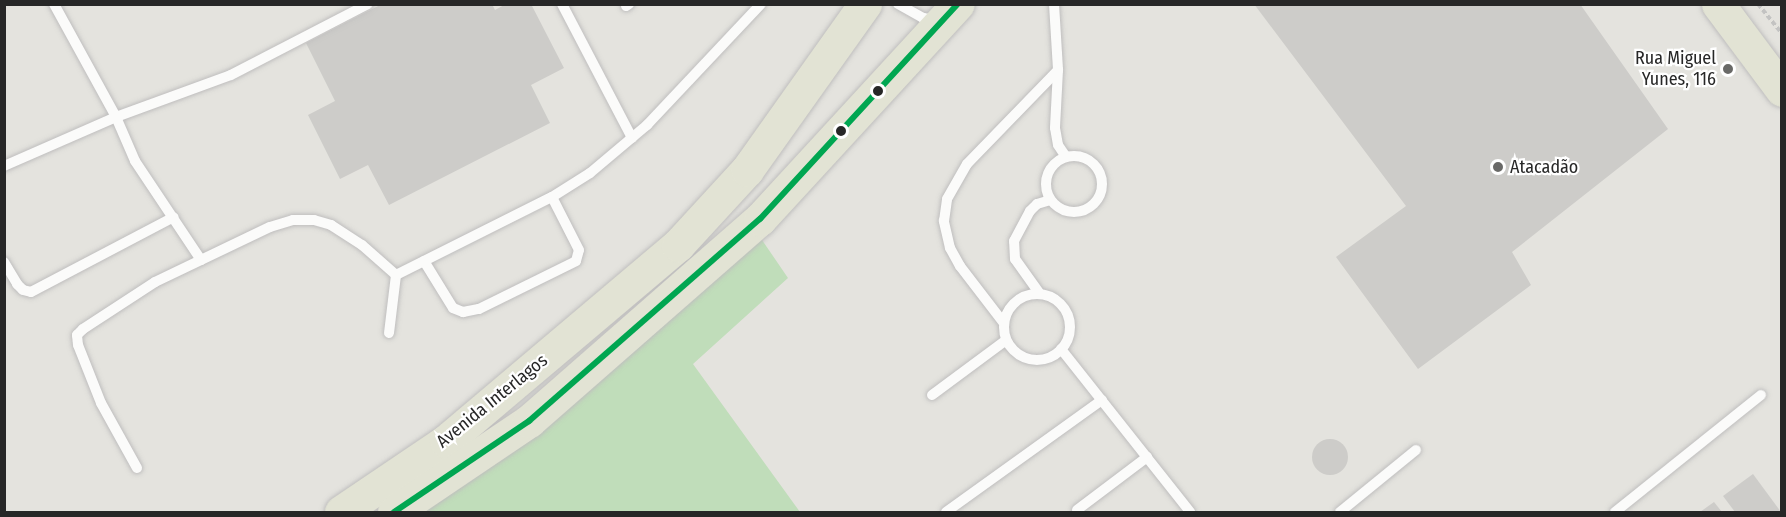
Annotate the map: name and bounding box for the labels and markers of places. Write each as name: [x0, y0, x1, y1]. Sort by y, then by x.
place label: Rua Miguel Yunes, 116: [1635, 48, 1716, 90]
marker: Rua Miguel Yunes, 116: [1721, 62, 1735, 76]
unlabelled marker: [872, 85, 884, 97]
unlabelled marker: [835, 125, 847, 137]
place label: Atacadão: [1510, 156, 1578, 178]
marker: Atacadão: [1491, 160, 1505, 174]

